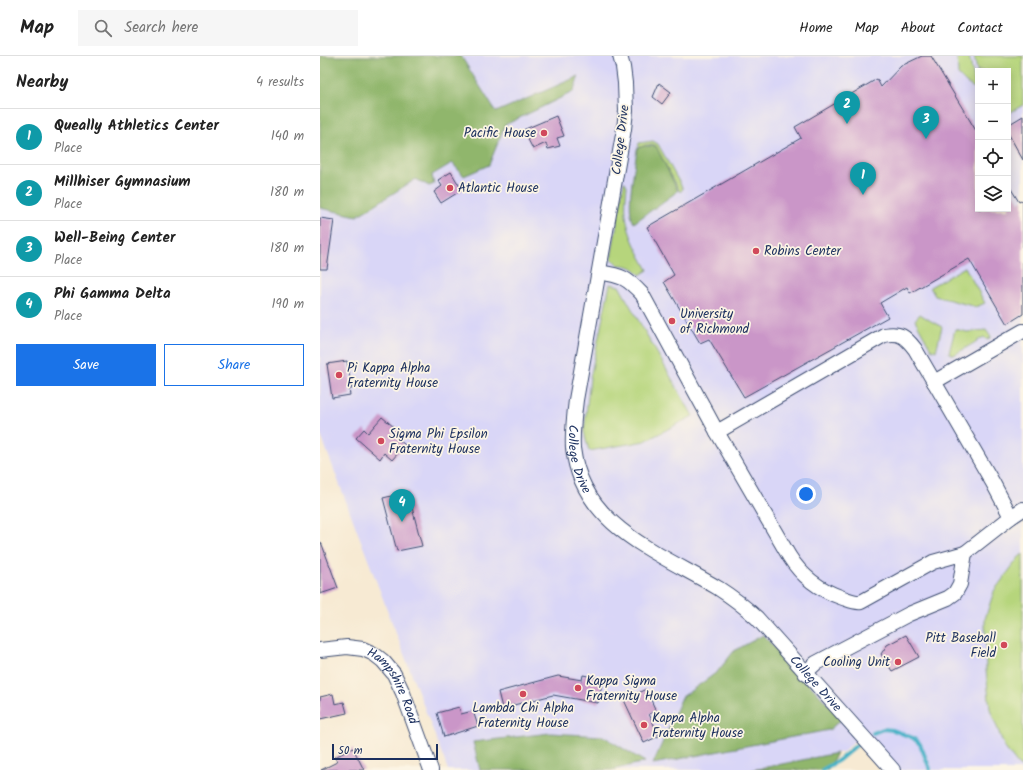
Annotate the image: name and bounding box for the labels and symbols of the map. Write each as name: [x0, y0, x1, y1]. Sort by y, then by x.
pin: 2: [834, 91, 860, 124]
street label: College Drive: [606, 104, 636, 176]
pin: 3: [913, 106, 939, 139]
place label: Pacific House: [464, 123, 536, 144]
marker: Pacific House: [539, 128, 549, 138]
pin: 1: [850, 162, 876, 195]
place label: Atlantic House: [458, 178, 539, 199]
marker: Atlantic House: [445, 183, 455, 193]
place label: Robins Center: [764, 241, 842, 262]
marker: Robins Center: [751, 246, 761, 256]
place label: University of Richmond: [680, 304, 750, 340]
marker: University of Richmond: [667, 316, 677, 326]
place label: Pi Kappa Alpha Fraternity House: [347, 358, 438, 394]
marker: Pi Kappa Alpha Fraternity House: [334, 370, 344, 380]
place label: Sigma Phi Epsilon Fraternity House: [389, 424, 488, 460]
street label: College Drive: [562, 424, 597, 498]
marker: Sigma Phi Epsilon Fraternity House: [376, 436, 386, 446]
your location: [796, 484, 816, 504]
pin: 4: [389, 489, 415, 522]
place label: Pitt Baseball Field: [926, 628, 997, 664]
marker: Pitt Baseball Field: [999, 640, 1009, 650]
street label: Hampshire Road: [364, 642, 424, 728]
street label: College Drive: [784, 650, 847, 717]
place label: Cooling Unit: [823, 652, 891, 673]
marker: Cooling Unit: [893, 657, 903, 667]
place label: Kappa Sigma Fraternity House: [586, 671, 677, 707]
marker: Kappa Sigma Fraternity House: [573, 683, 583, 693]
marker: Lambda Chi Alpha Fraternity House: [518, 689, 528, 699]
place label: Lambda Chi Alpha Fraternity House: [472, 698, 574, 734]
place label: Kappa Alpha Fraternity House: [652, 708, 743, 744]
marker: Kappa Alpha Fraternity House: [639, 720, 649, 730]
scale bar: [332, 742, 438, 761]

